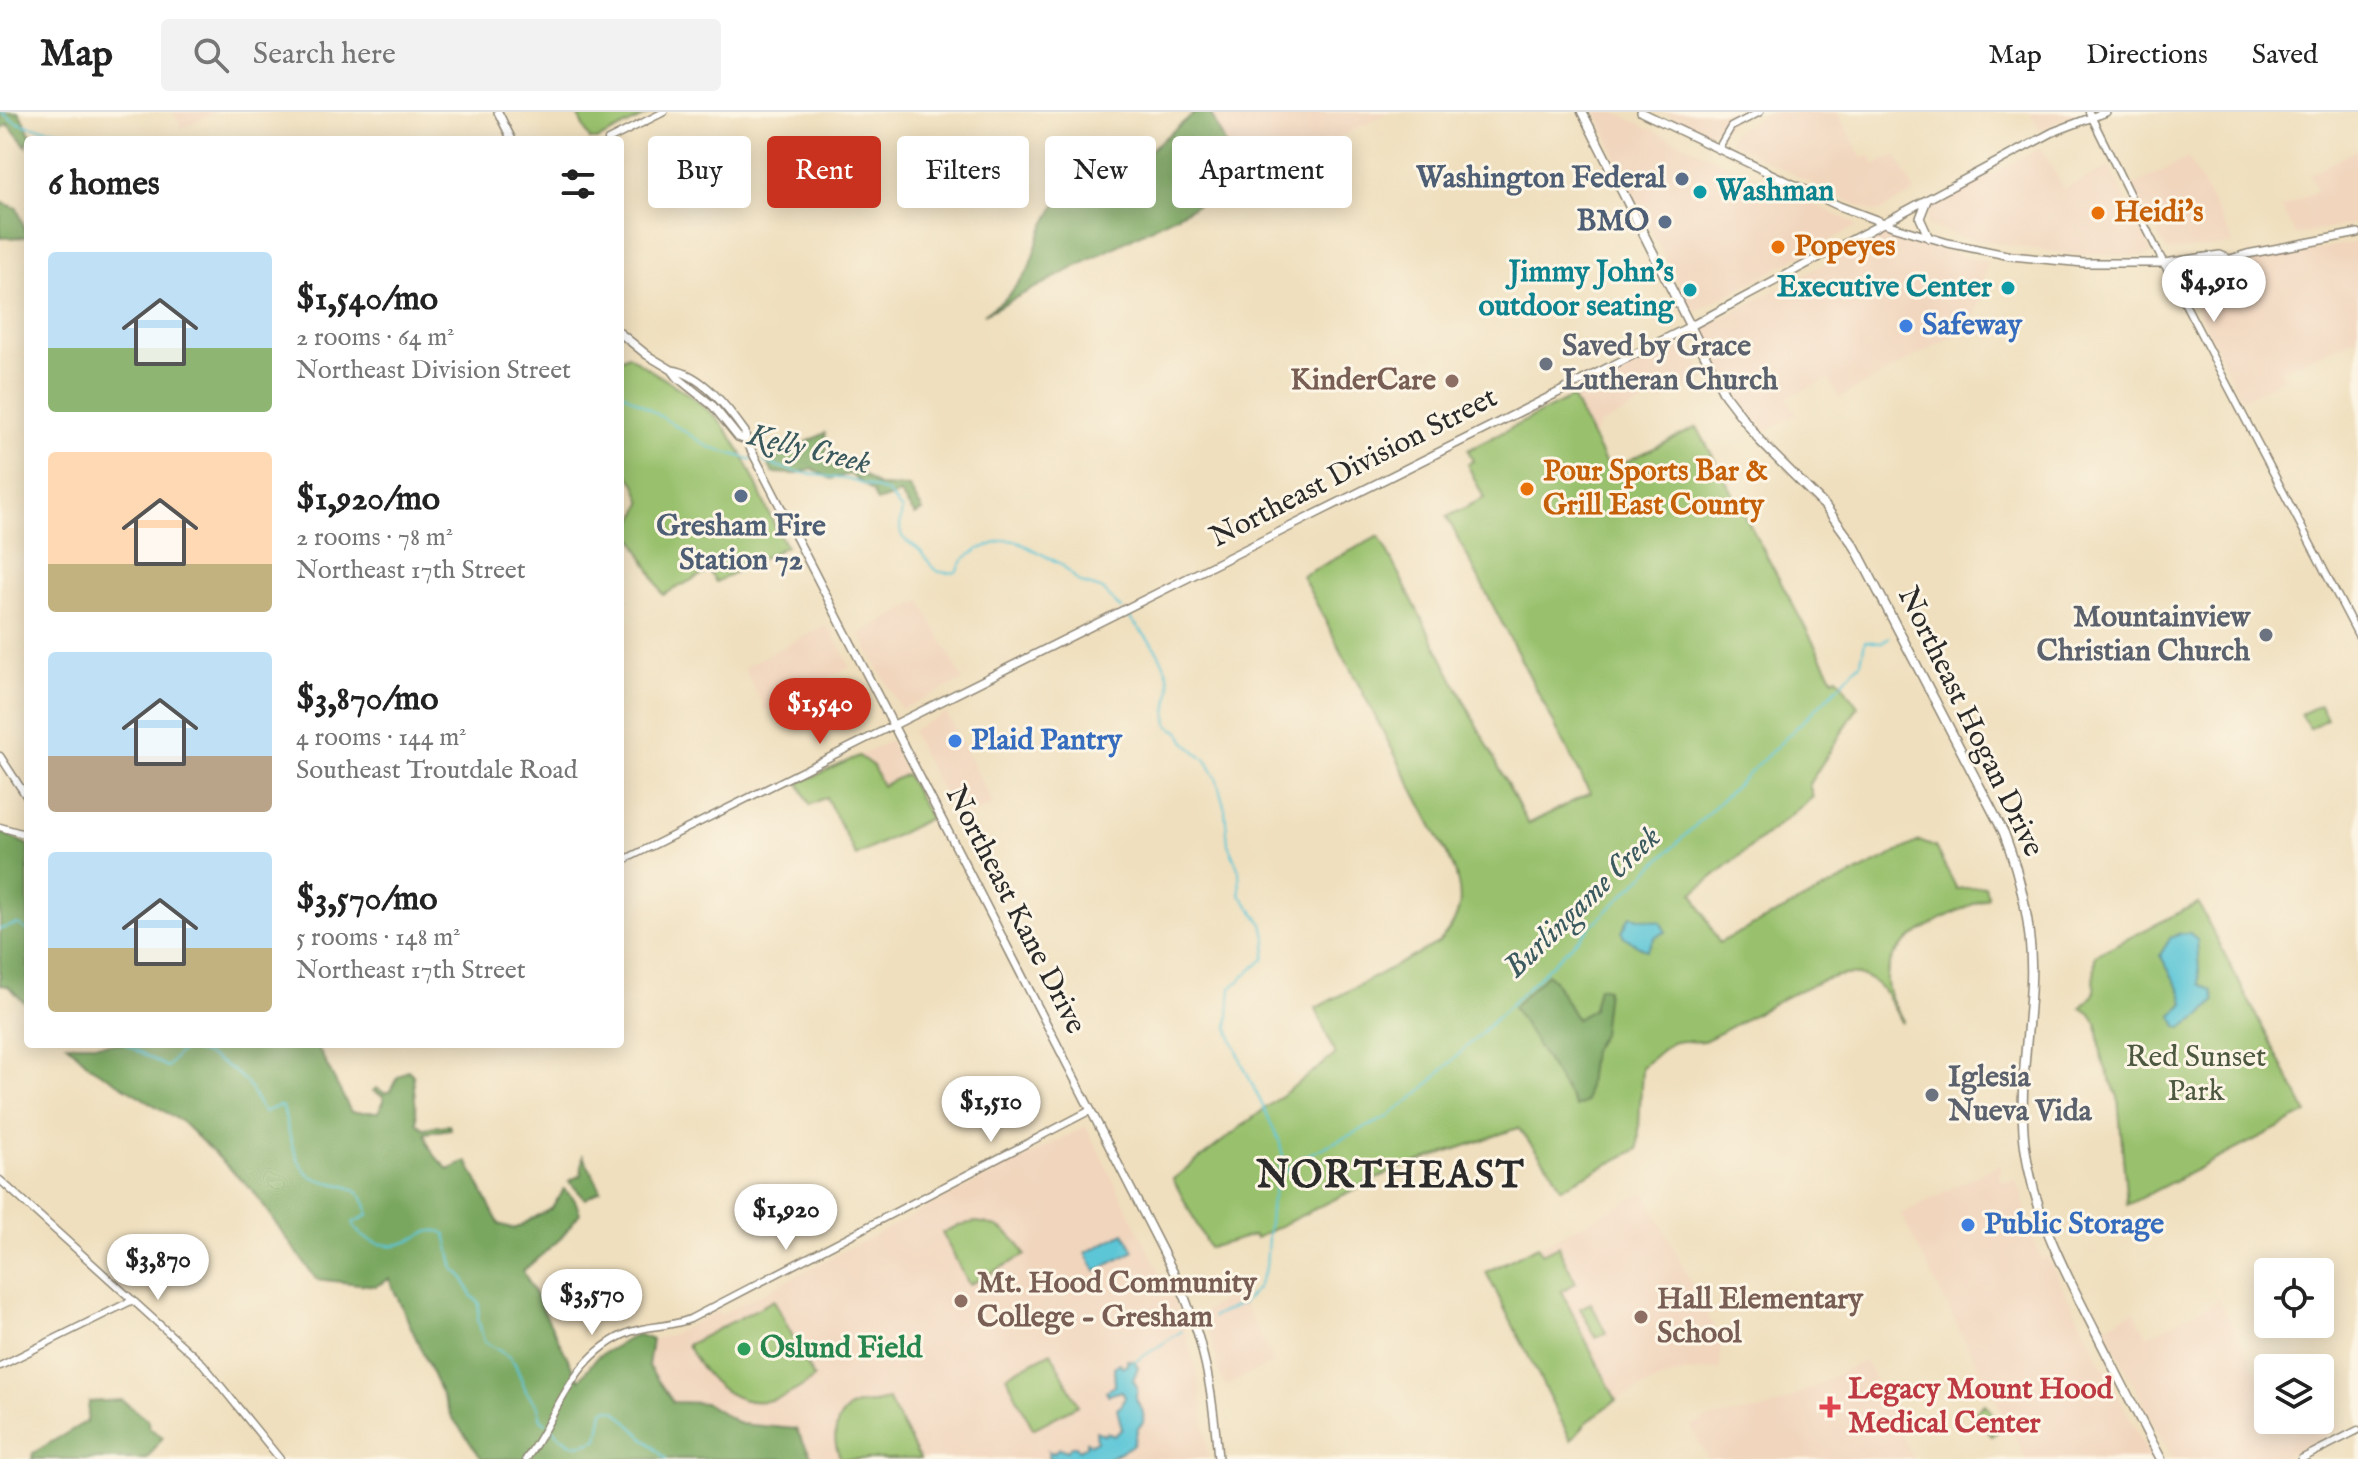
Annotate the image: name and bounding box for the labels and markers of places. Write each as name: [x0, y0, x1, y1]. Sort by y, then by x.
place label: Washington Federal: [1415, 160, 1667, 198]
marker: Washington Federal: [1673, 170, 1691, 188]
place label: Washman: [1715, 173, 1834, 211]
marker: Washman: [1691, 183, 1709, 201]
place label: Heidi's: [2114, 194, 2204, 232]
place label: BMO: [1576, 203, 1649, 241]
marker: Heidi's: [2089, 204, 2107, 222]
marker: BMO: [1656, 213, 1674, 231]
place label: Popeyes: [1794, 228, 1896, 266]
marker: Popeyes: [1769, 238, 1787, 256]
place label: Jimmy John's outdoor seating: [1478, 254, 1676, 326]
pin: $4,910: [2149, 256, 2279, 324]
place label: Executive Center: [1777, 269, 1993, 307]
marker: Executive Center: [1999, 279, 2017, 297]
marker: Jimmy John's outdoor seating: [1681, 281, 1699, 299]
place label: Safeway: [1922, 307, 2023, 345]
marker: Safeway: [1897, 317, 1915, 335]
place label: Saved by Grace Lutheran Church: [1562, 328, 1779, 400]
marker: Saved by Grace Lutheran Church: [1537, 355, 1555, 373]
place label: KinderCare: [1290, 362, 1436, 400]
marker: KinderCare: [1443, 372, 1461, 390]
place label: Pour Sports Bar & Grill East County: [1543, 453, 1768, 525]
marker: Pour Sports Bar & Grill East County: [1518, 480, 1536, 498]
marker: Gresham Fire Station 72: [732, 487, 750, 505]
place label: Gresham Fire Station 72: [656, 508, 826, 580]
place label: Mountainview Christian Church: [2037, 599, 2251, 671]
marker: Mountainview Christian Church: [2257, 626, 2275, 644]
pin: $1,540: [755, 678, 885, 746]
place label: Plaid Pantry: [971, 722, 1123, 760]
marker: Plaid Pantry: [946, 732, 964, 750]
place label: Iglesia Nueva Vida: [1947, 1059, 2093, 1131]
pin: $1,510: [926, 1076, 1056, 1144]
marker: Iglesia Nueva Vida: [1923, 1086, 1941, 1104]
pin: $1,920: [721, 1184, 851, 1252]
place label: Public Storage: [1984, 1206, 2164, 1244]
marker: Public Storage: [1959, 1216, 1977, 1234]
pin: $3,870: [93, 1234, 223, 1302]
place label: Mt. Hood Community College - Gresham: [977, 1265, 1258, 1337]
pin: $3,570: [527, 1269, 657, 1337]
place label: Hall Elementary School: [1657, 1281, 1864, 1353]
marker: Mt. Hood Community College - Gresham: [952, 1292, 970, 1310]
marker: Hall Elementary School: [1632, 1308, 1650, 1326]
place label: Oslund Field: [760, 1330, 923, 1368]
marker: Oslund Field: [735, 1340, 753, 1358]
place label: Legacy Mount Hood Medical Center: [1848, 1371, 2114, 1443]
marker: Legacy Mount Hood Medical Center: [1819, 1396, 1841, 1418]

